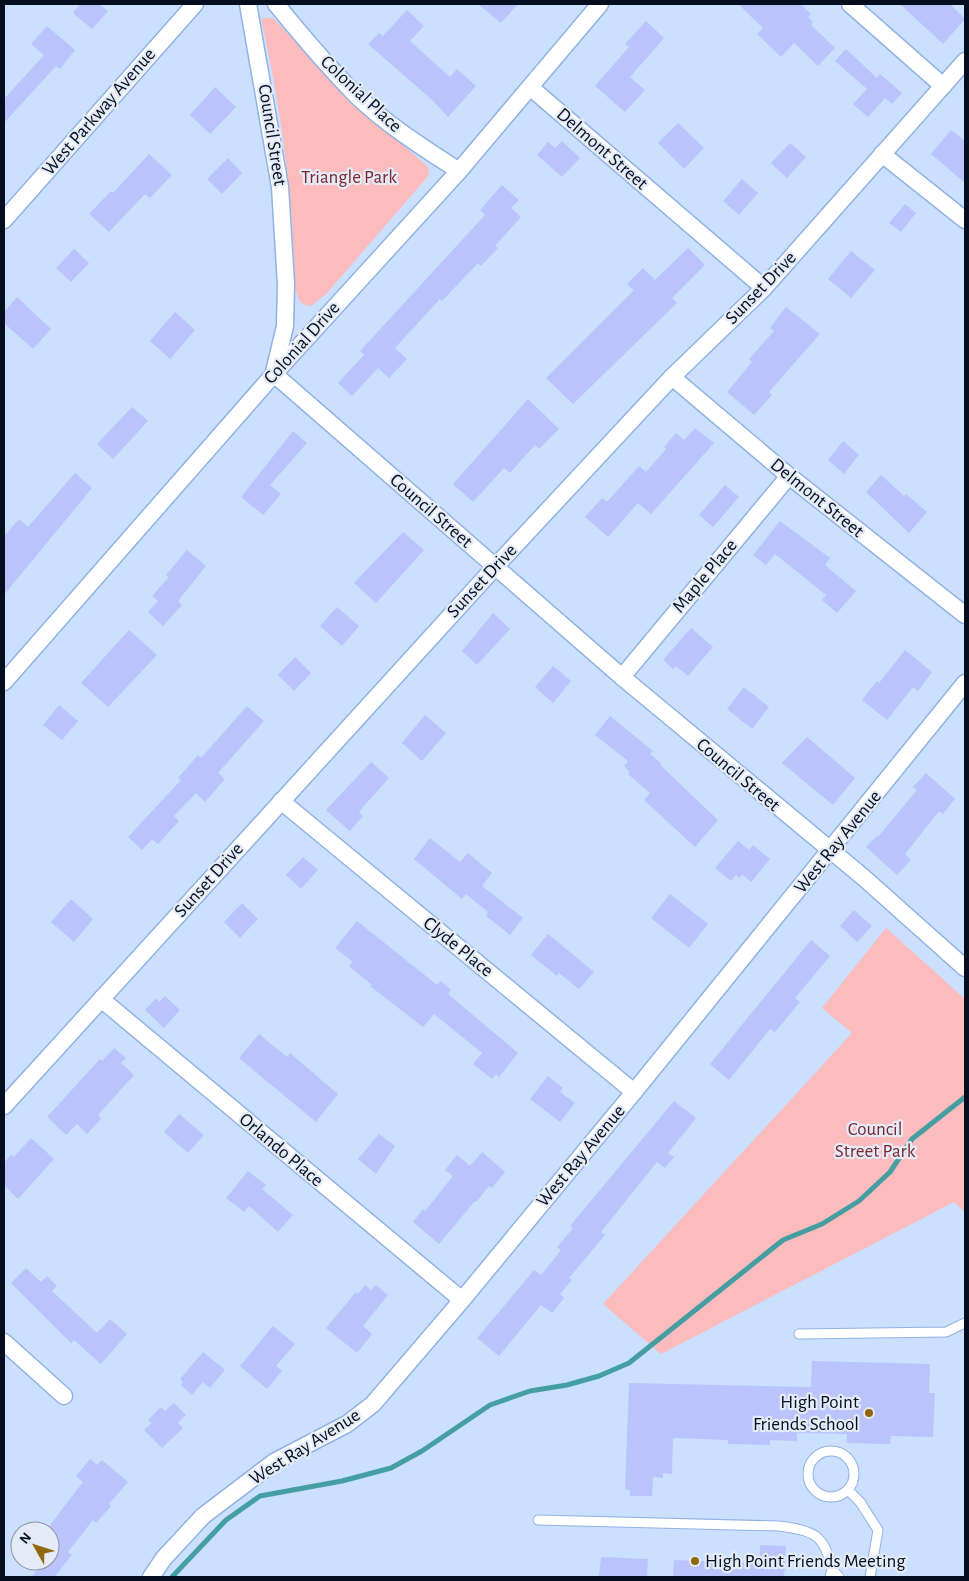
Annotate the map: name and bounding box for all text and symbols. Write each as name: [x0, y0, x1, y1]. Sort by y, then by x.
street label: West Parkway Avenue: [39, 45, 159, 179]
street label: Colonial Place: [317, 52, 405, 136]
street label: Council Street: [255, 83, 289, 187]
street label: Delmont Street: [553, 105, 651, 193]
park label: Triangle Park: [301, 168, 397, 187]
street label: Sunset Drive: [722, 248, 800, 328]
street label: Colonial Drive: [260, 298, 344, 388]
street label: Delmont Street: [767, 455, 867, 541]
street label: Council Street: [386, 470, 476, 552]
street label: Maple Place: [669, 536, 741, 616]
street label: Sunset Drive: [443, 541, 521, 621]
street label: Council Street: [693, 735, 783, 815]
street label: West Ray Avenue: [791, 787, 885, 897]
street label: Sunset Drive: [171, 839, 247, 921]
street label: Clyde Place: [420, 913, 496, 981]
street label: West Ray Avenue: [533, 1101, 629, 1211]
street label: Orlando Place: [235, 1110, 327, 1190]
park label: Council Street Park: [835, 1120, 916, 1161]
place label: High Point Friends School: [753, 1393, 859, 1434]
street label: West Ray Avenue: [246, 1405, 364, 1489]
marker: High Point Friends School: [863, 1407, 875, 1419]
north arrow: [10, 1521, 60, 1571]
text: N: [17, 1530, 34, 1547]
place label: High Point Friends Meeting: [705, 1552, 906, 1571]
marker: High Point Friends Meeting: [689, 1555, 701, 1567]

